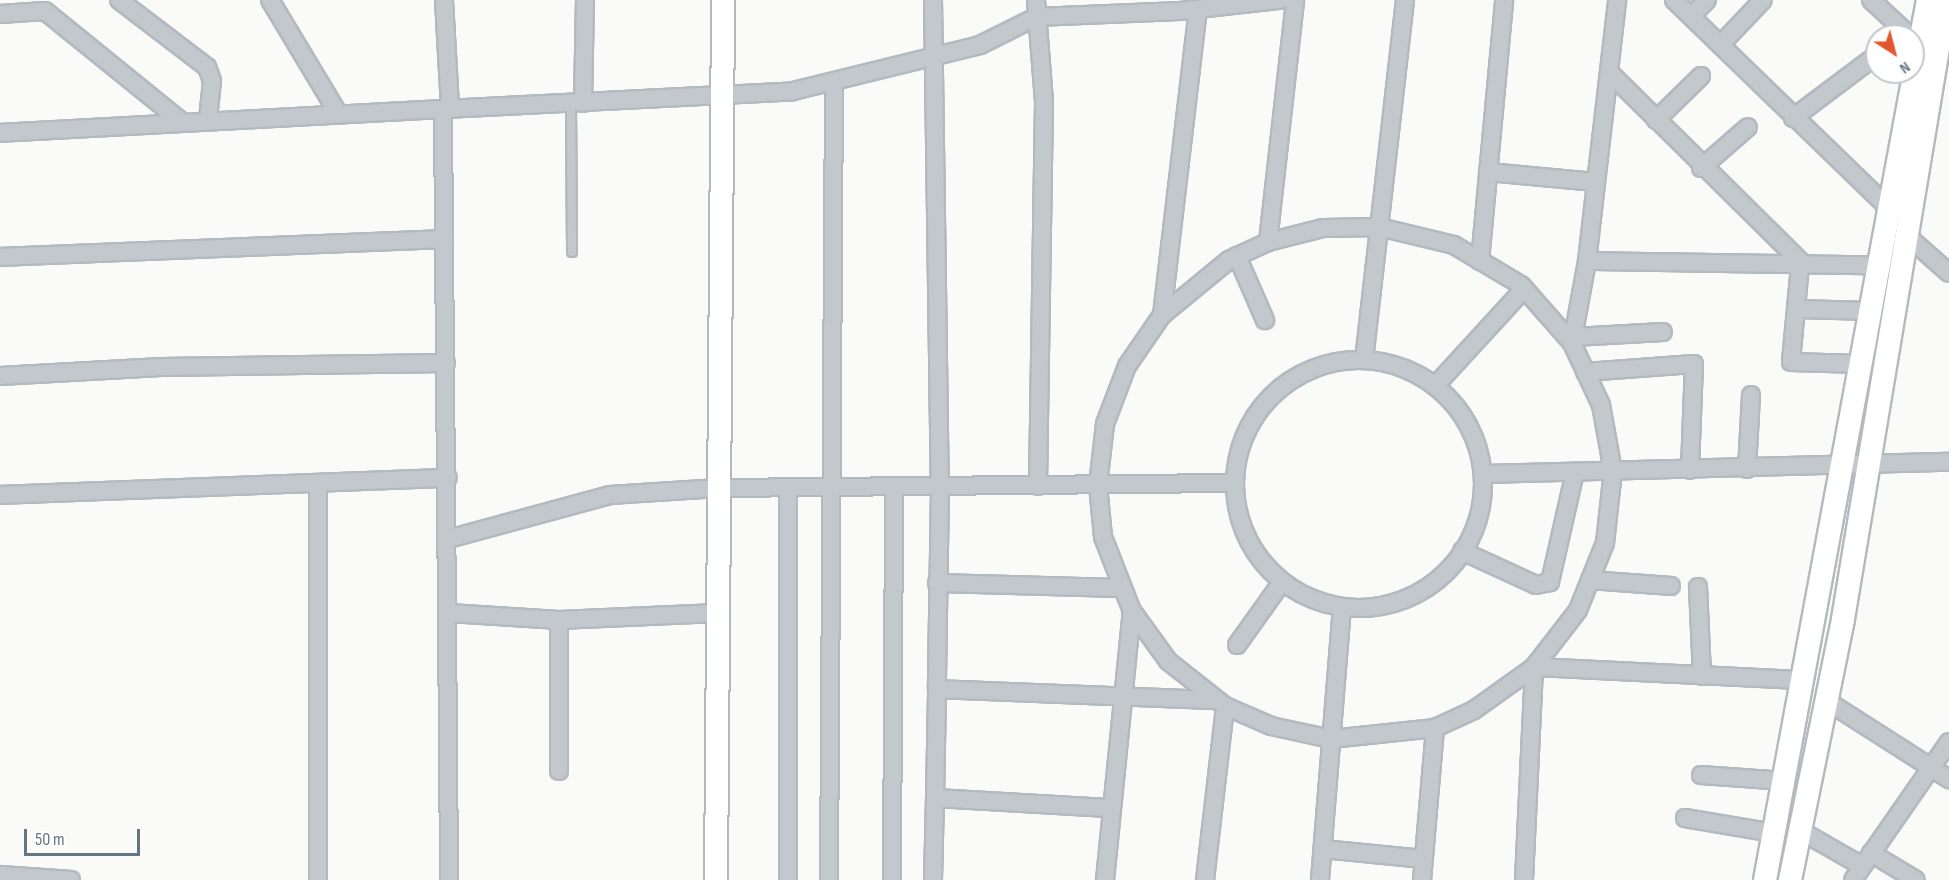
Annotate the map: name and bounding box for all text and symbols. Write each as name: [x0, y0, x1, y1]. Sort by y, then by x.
north arrow: [1865, 24, 1925, 84]
text: N: [1896, 57, 1914, 78]
scale bar: [27, 817, 142, 855]
text: 50 m: [35, 829, 65, 850]

